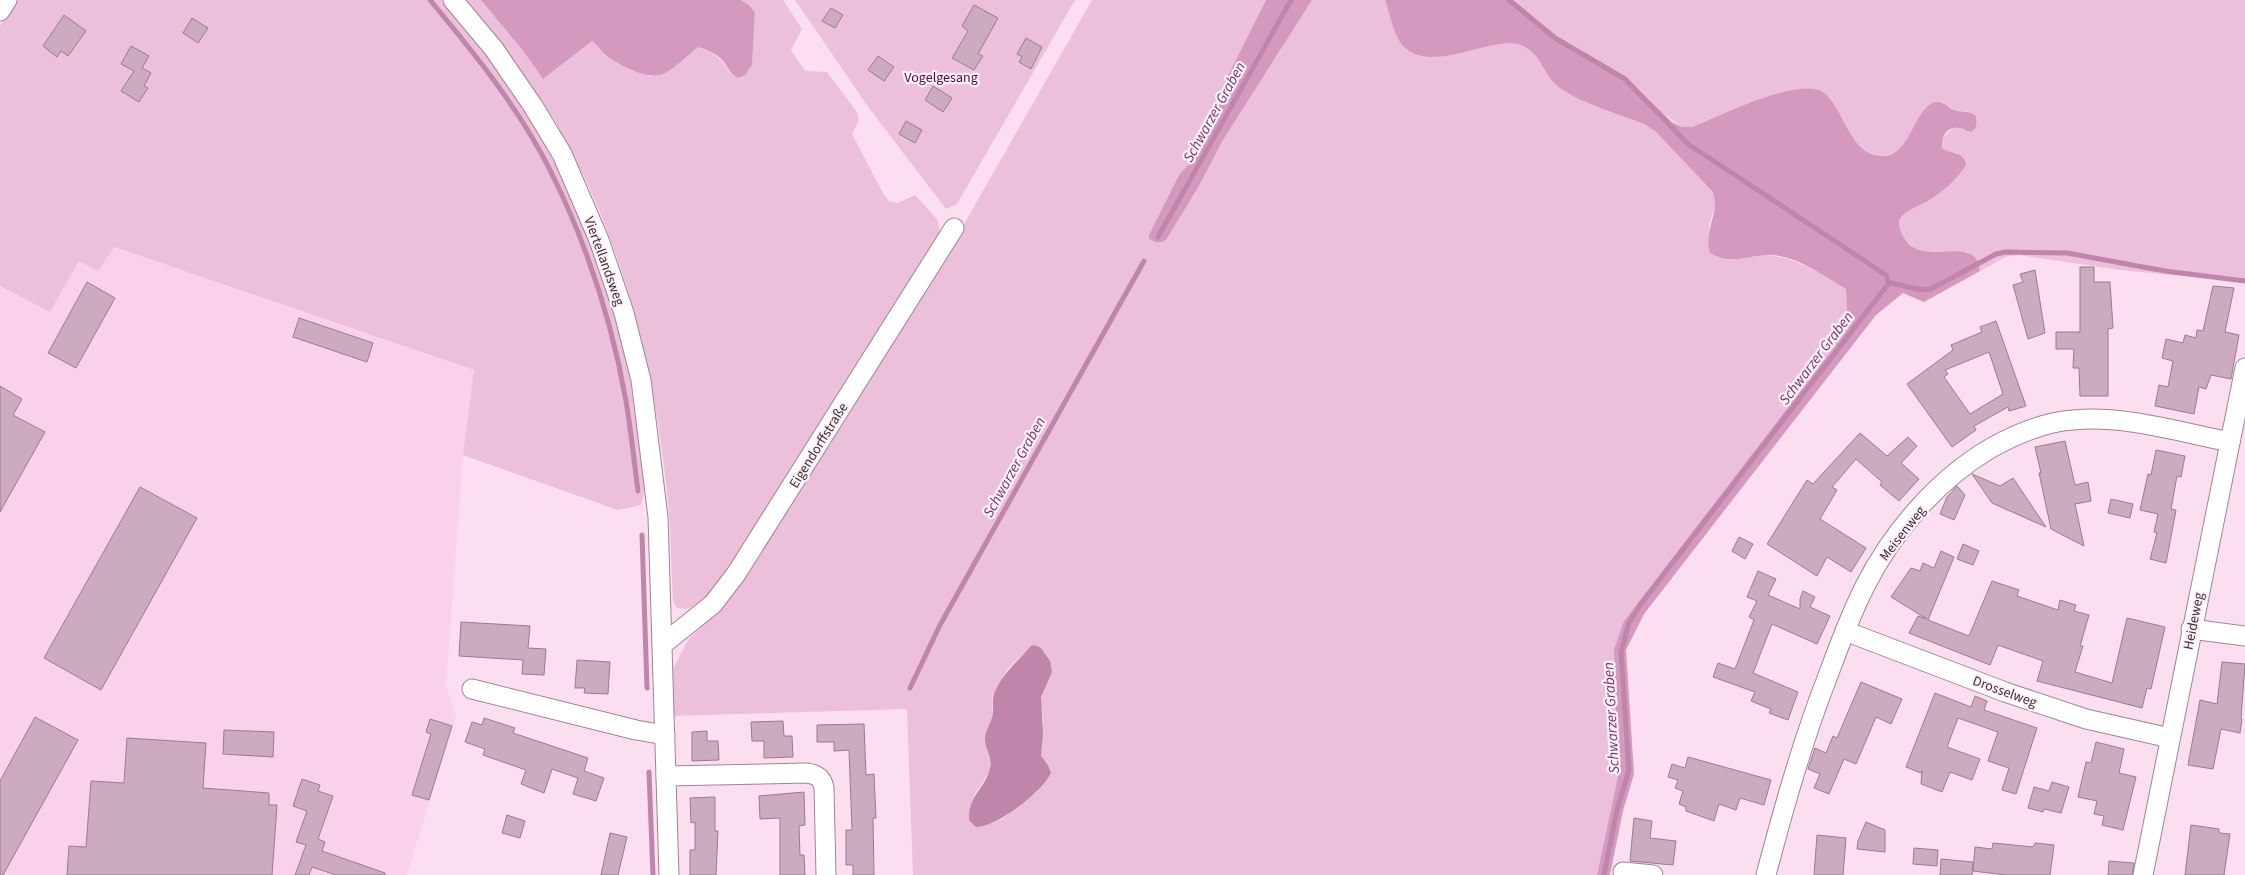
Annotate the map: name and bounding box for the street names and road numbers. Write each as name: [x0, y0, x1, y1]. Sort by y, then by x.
street label: Viertellandsweg: [579, 214, 629, 309]
street label: Eigendorffstraße: [785, 399, 853, 492]
street label: Meisenweg: [1875, 502, 1931, 565]
street label: Heideweg: [2179, 591, 2209, 652]
street label: Drosselweg: [1970, 671, 2040, 713]

